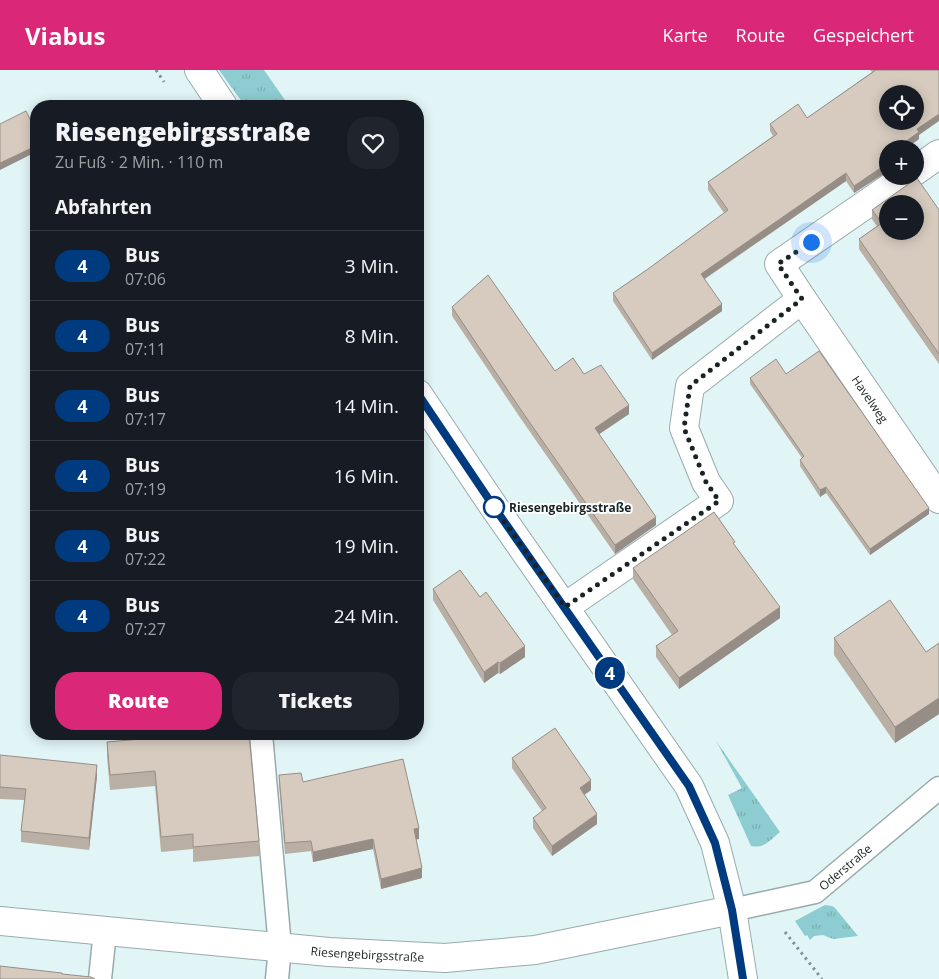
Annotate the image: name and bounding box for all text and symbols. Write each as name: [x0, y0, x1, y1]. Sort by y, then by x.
text: Viabus: [25, 19, 105, 52]
text: Karte: [663, 23, 708, 47]
text: Route: [736, 23, 785, 47]
text: Gespeichert: [813, 23, 914, 47]
map controls: [879, 85, 924, 240]
button: locate: [879, 85, 924, 130]
text: Riesengebirgsstraße: [55, 115, 311, 148]
button: heart: [347, 117, 399, 169]
button: +: [879, 140, 924, 185]
text: Zu Fuß · 2 Min. · 110 m: [55, 151, 223, 173]
text: Abfahrten: [55, 194, 152, 220]
button: −: [879, 195, 924, 240]
your location: [799, 230, 824, 255]
text: Bus: [125, 242, 160, 268]
text: 3 Min.: [345, 253, 399, 279]
text: 4: [77, 254, 88, 278]
text: 07:06: [125, 268, 166, 290]
text: Bus: [125, 312, 160, 338]
text: 8 Min.: [345, 323, 399, 349]
text: 4: [77, 324, 88, 348]
text: 07:11: [125, 338, 166, 360]
street label: Havelweg: [848, 372, 893, 426]
text: Bus: [125, 382, 160, 408]
text: 14 Min.: [334, 393, 399, 419]
text: 4: [77, 394, 88, 418]
text: 07:17: [125, 408, 166, 430]
text: Bus: [125, 452, 160, 478]
text: 16 Min.: [334, 463, 399, 489]
text: 4: [77, 464, 88, 488]
text: 07:19: [125, 478, 166, 500]
marker: Riesengebirgsstraße: [483, 496, 505, 518]
place label: Riesengebirgsstraße: [509, 499, 631, 516]
text: Bus: [125, 522, 160, 548]
text: 19 Min.: [334, 533, 399, 559]
text: 4: [77, 534, 88, 558]
text: 07:22: [125, 548, 166, 570]
text: Bus: [125, 592, 160, 618]
text: 24 Min.: [334, 603, 399, 629]
text: 4: [77, 604, 88, 628]
text: 07:27: [125, 618, 166, 640]
line badge: 4: [594, 657, 626, 689]
text: 4: [605, 661, 615, 685]
button: Route: [55, 672, 222, 730]
button: Tickets: [232, 672, 399, 730]
street label: Oderstraße: [815, 840, 875, 894]
street label: Riesengebirgsstraße: [310, 942, 425, 965]

